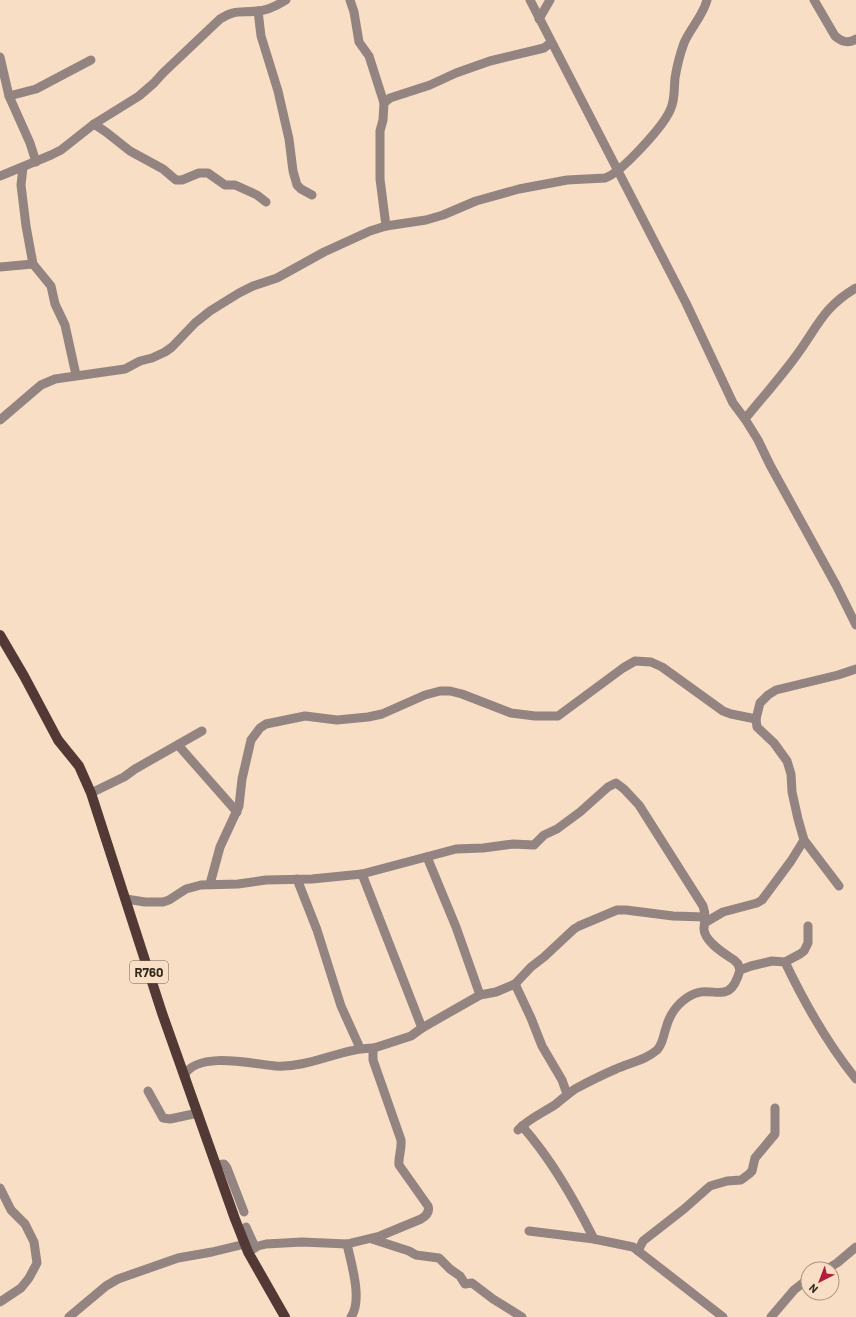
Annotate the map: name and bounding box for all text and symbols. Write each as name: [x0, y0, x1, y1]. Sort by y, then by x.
road number: R760: [130, 961, 168, 983]
north arrow: [800, 1261, 840, 1301]
text: N: [806, 1282, 820, 1296]

